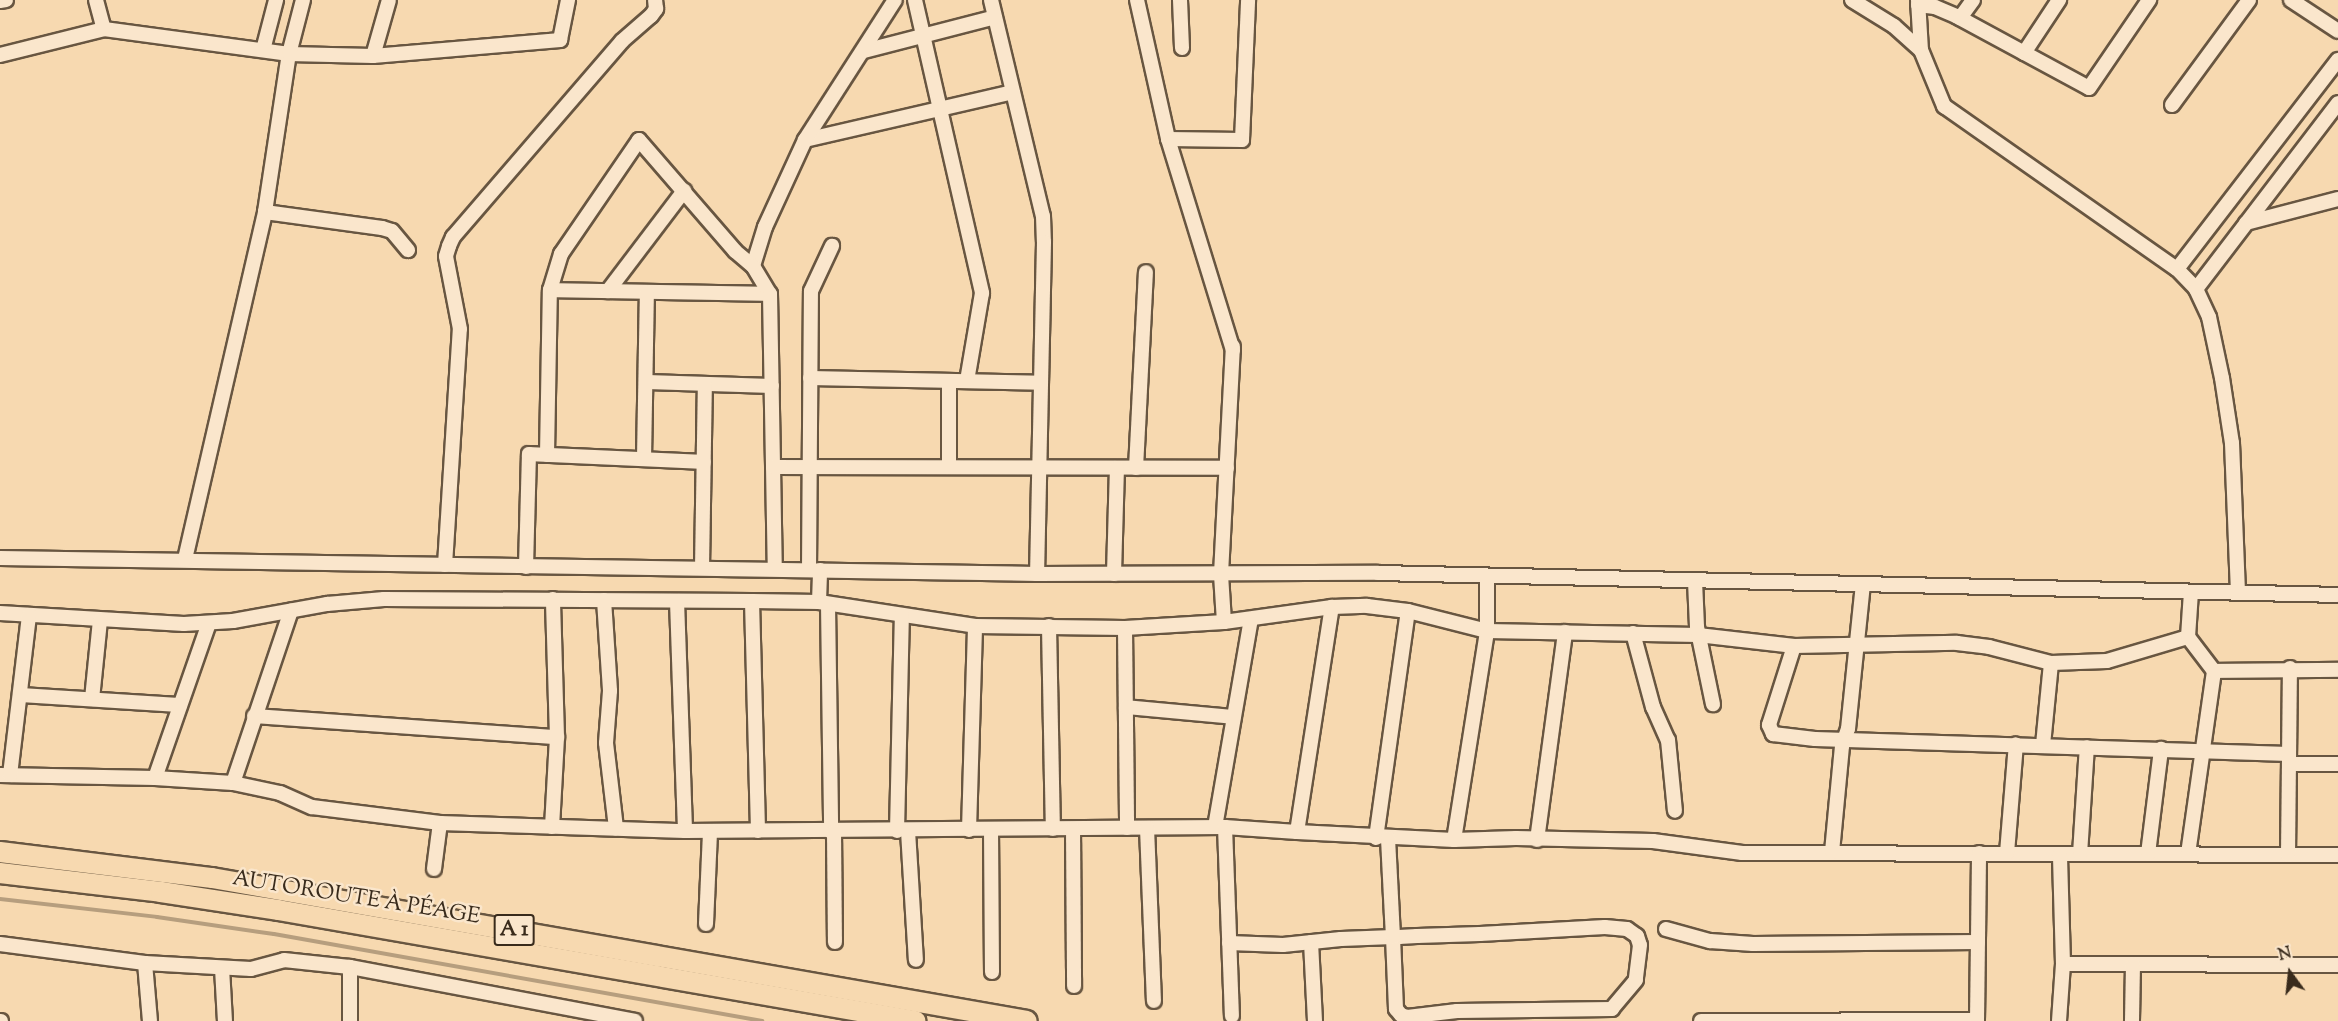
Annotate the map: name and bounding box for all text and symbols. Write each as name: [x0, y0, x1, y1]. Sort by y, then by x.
street label: AUTOROUTE À PÉAGE: [230, 866, 482, 932]
road number: A 1: [493, 912, 535, 948]
text: N: [2276, 942, 2294, 968]
north arrow: [2260, 943, 2320, 1003]

